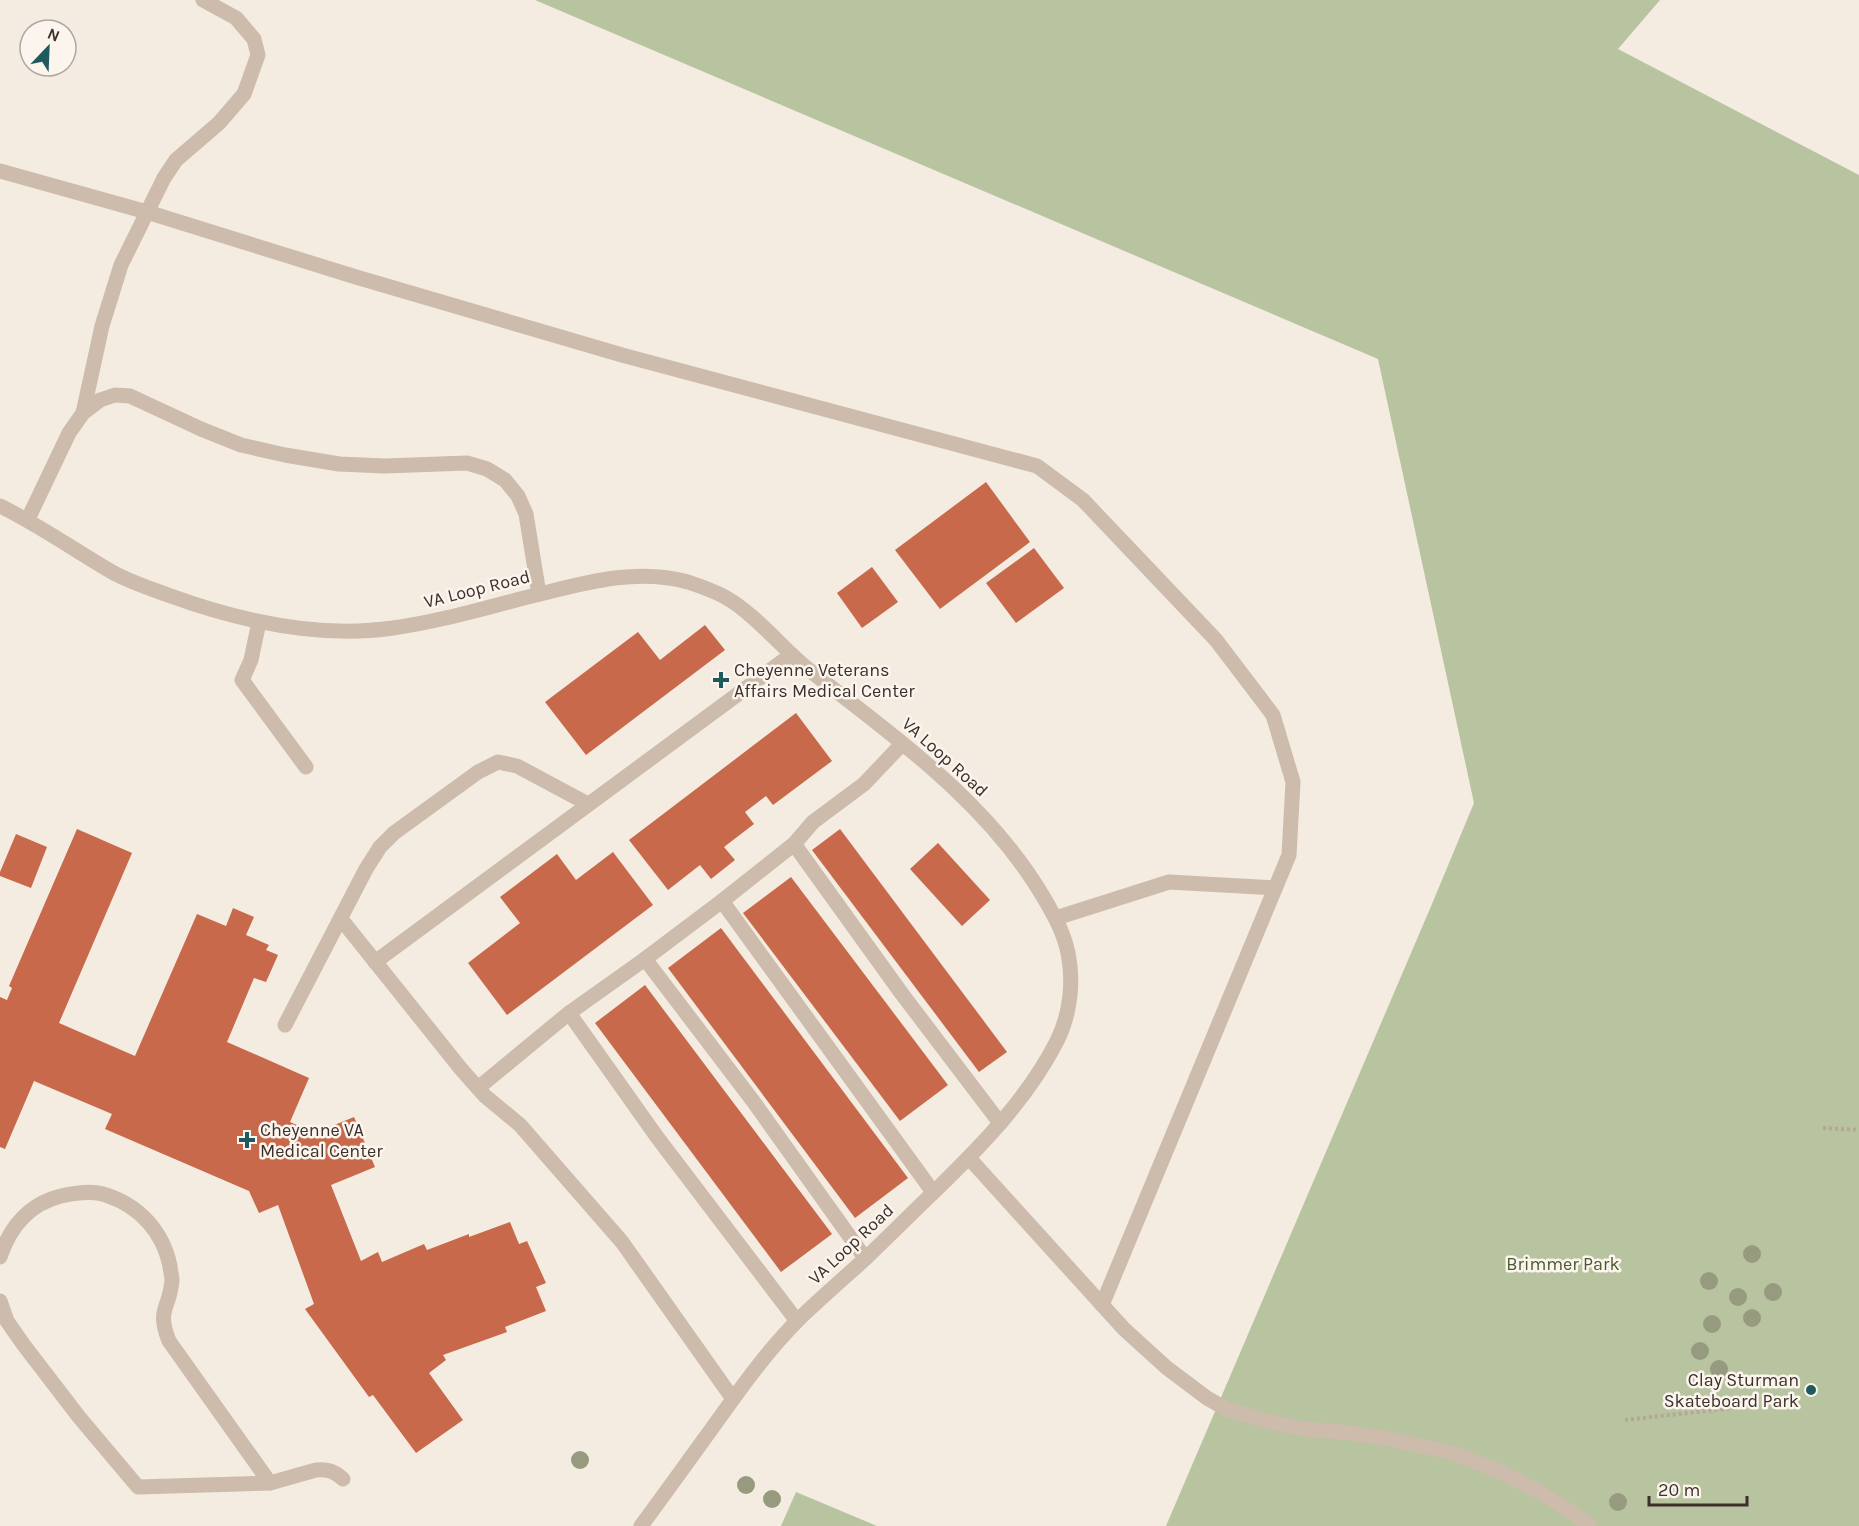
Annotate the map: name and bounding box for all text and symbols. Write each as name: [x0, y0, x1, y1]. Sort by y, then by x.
north arrow: [18, 18, 78, 78]
text: N: [45, 24, 63, 46]
street label: VA Loop Road: [422, 565, 532, 613]
place label: Cheyenne Veterans Affairs Medical Center: [734, 659, 915, 702]
marker: Cheyenne Veterans Affairs Medical Center: [712, 671, 730, 689]
street label: VA Loop Road: [897, 713, 993, 801]
place label: Cheyenne VA Medical Center: [260, 1119, 383, 1162]
marker: Cheyenne VA Medical Center: [238, 1131, 256, 1149]
street label: VA Loop Road: [804, 1199, 898, 1289]
park label: Brimmer Park: [1506, 1253, 1620, 1275]
place label: Clay Sturman Skateboard Park: [1664, 1369, 1799, 1412]
marker: Clay Sturman Skateboard Park: [1804, 1383, 1818, 1397]
scale bar: [1649, 1469, 1746, 1507]
text: 20 m: [1658, 1479, 1700, 1501]

